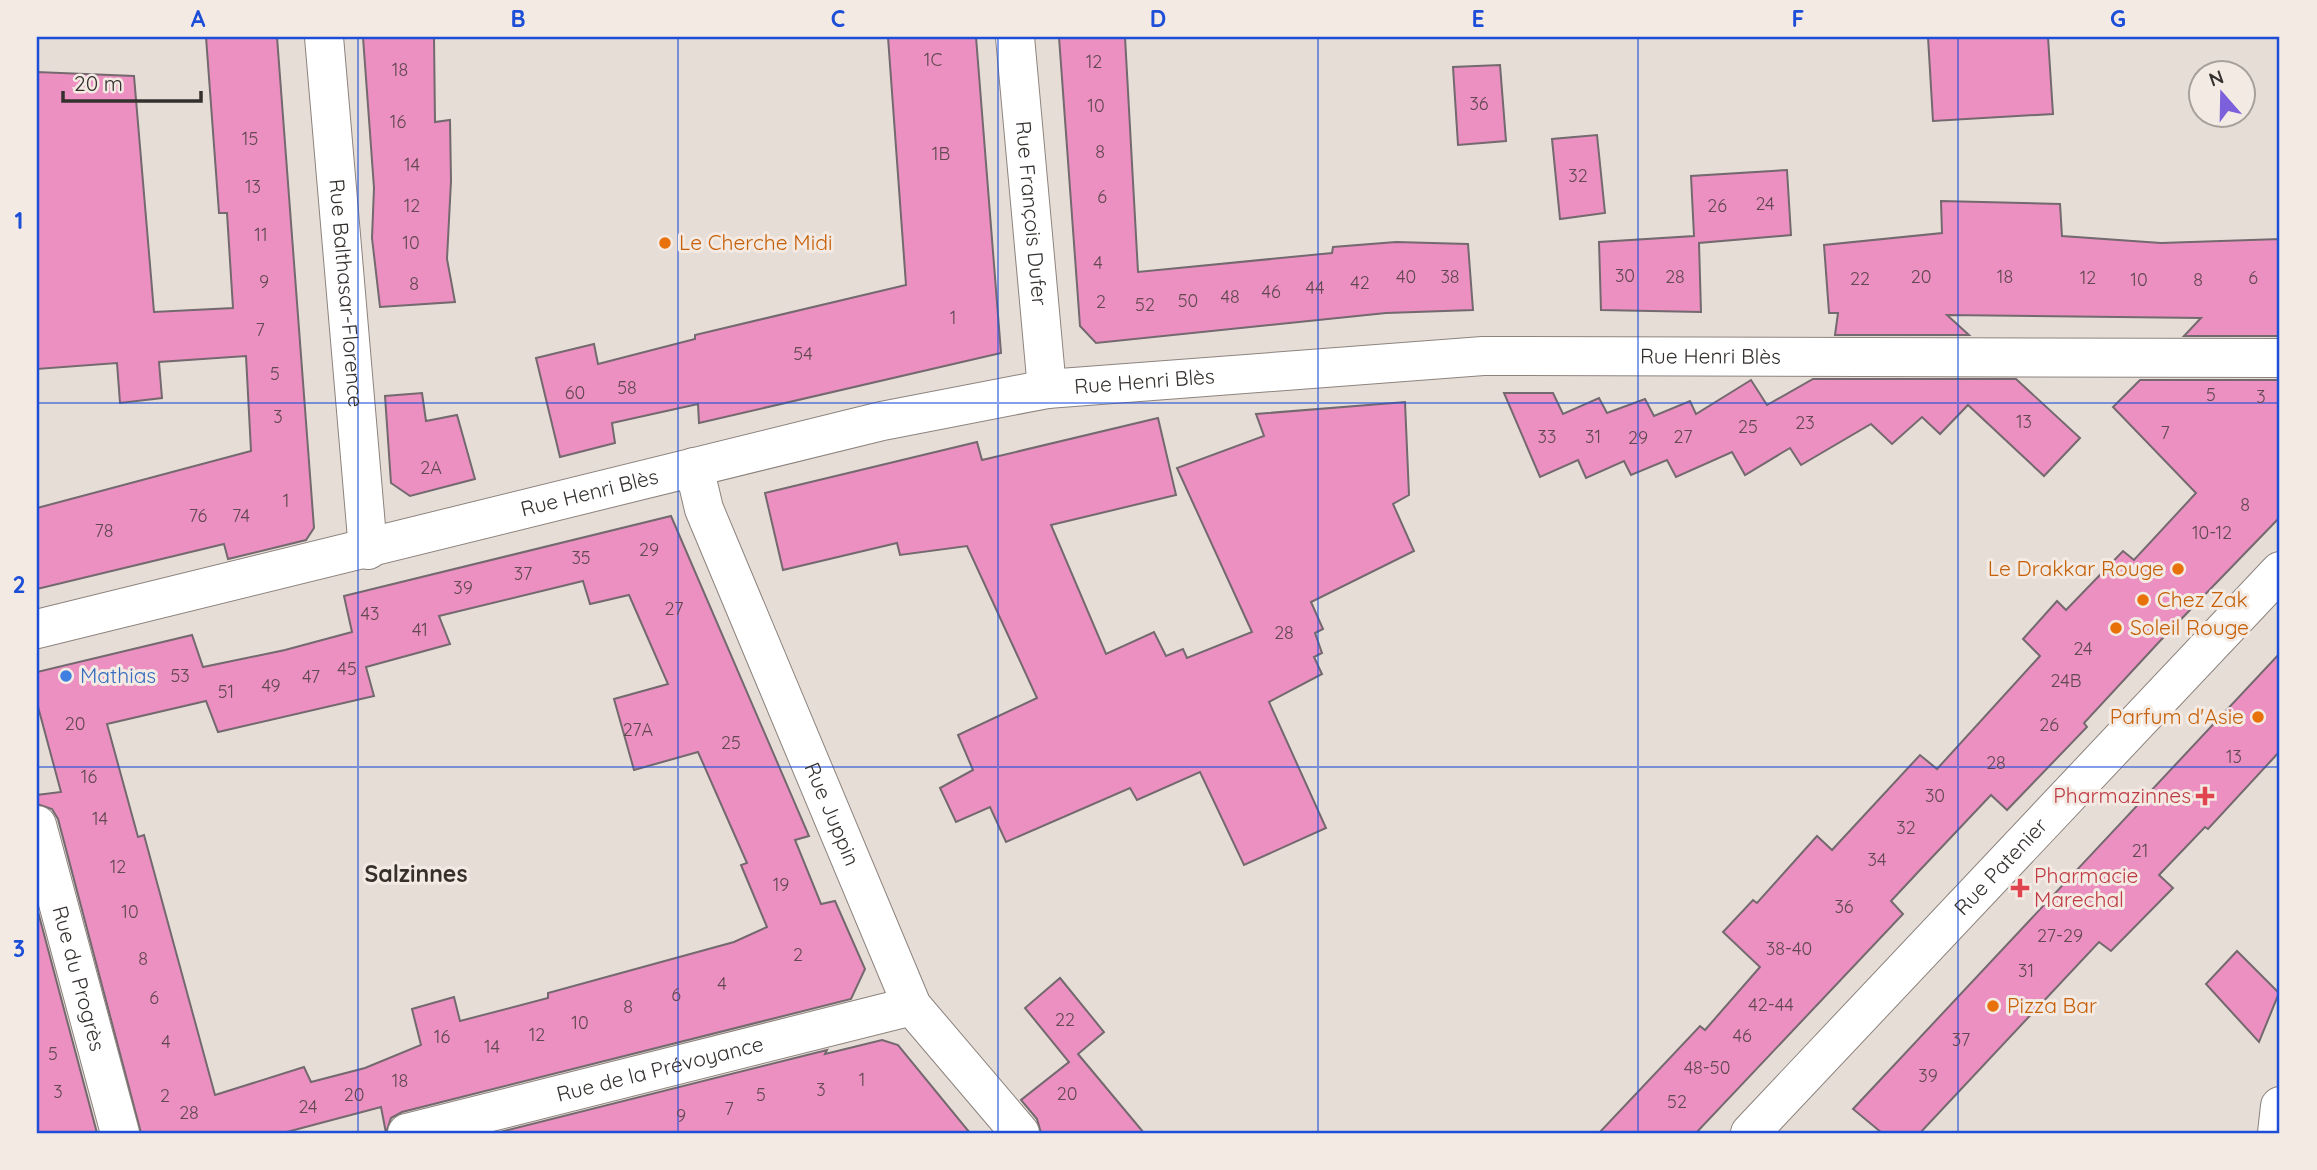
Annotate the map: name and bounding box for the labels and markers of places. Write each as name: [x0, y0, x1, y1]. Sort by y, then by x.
place label: Le Cherche Midi: [679, 229, 832, 255]
marker: Le Cherche Midi: [657, 235, 673, 251]
place label: Le Drakkar Rouge: [1988, 555, 2164, 581]
marker: Le Drakkar Rouge: [2170, 561, 2186, 577]
place label: Chez Zak: [2157, 586, 2248, 612]
marker: Chez Zak: [2135, 592, 2151, 608]
place label: Soleil Rouge: [2130, 614, 2249, 640]
marker: Soleil Rouge: [2108, 620, 2124, 636]
place label: Mathias: [80, 662, 156, 688]
marker: Mathias: [58, 668, 74, 684]
place label: Parfum d'Asie: [2110, 703, 2244, 729]
marker: Parfum d'Asie: [2250, 709, 2266, 725]
place label: Pharmazinnes: [2053, 782, 2191, 808]
marker: Pharmazinnes: [2197, 788, 2213, 804]
place label: Pharmacie Marechal: [2034, 862, 2138, 912]
marker: Pharmacie Marechal: [2012, 880, 2028, 896]
place label: Pizza Bar: [2007, 992, 2097, 1018]
marker: Pizza Bar: [1985, 998, 2001, 1014]

